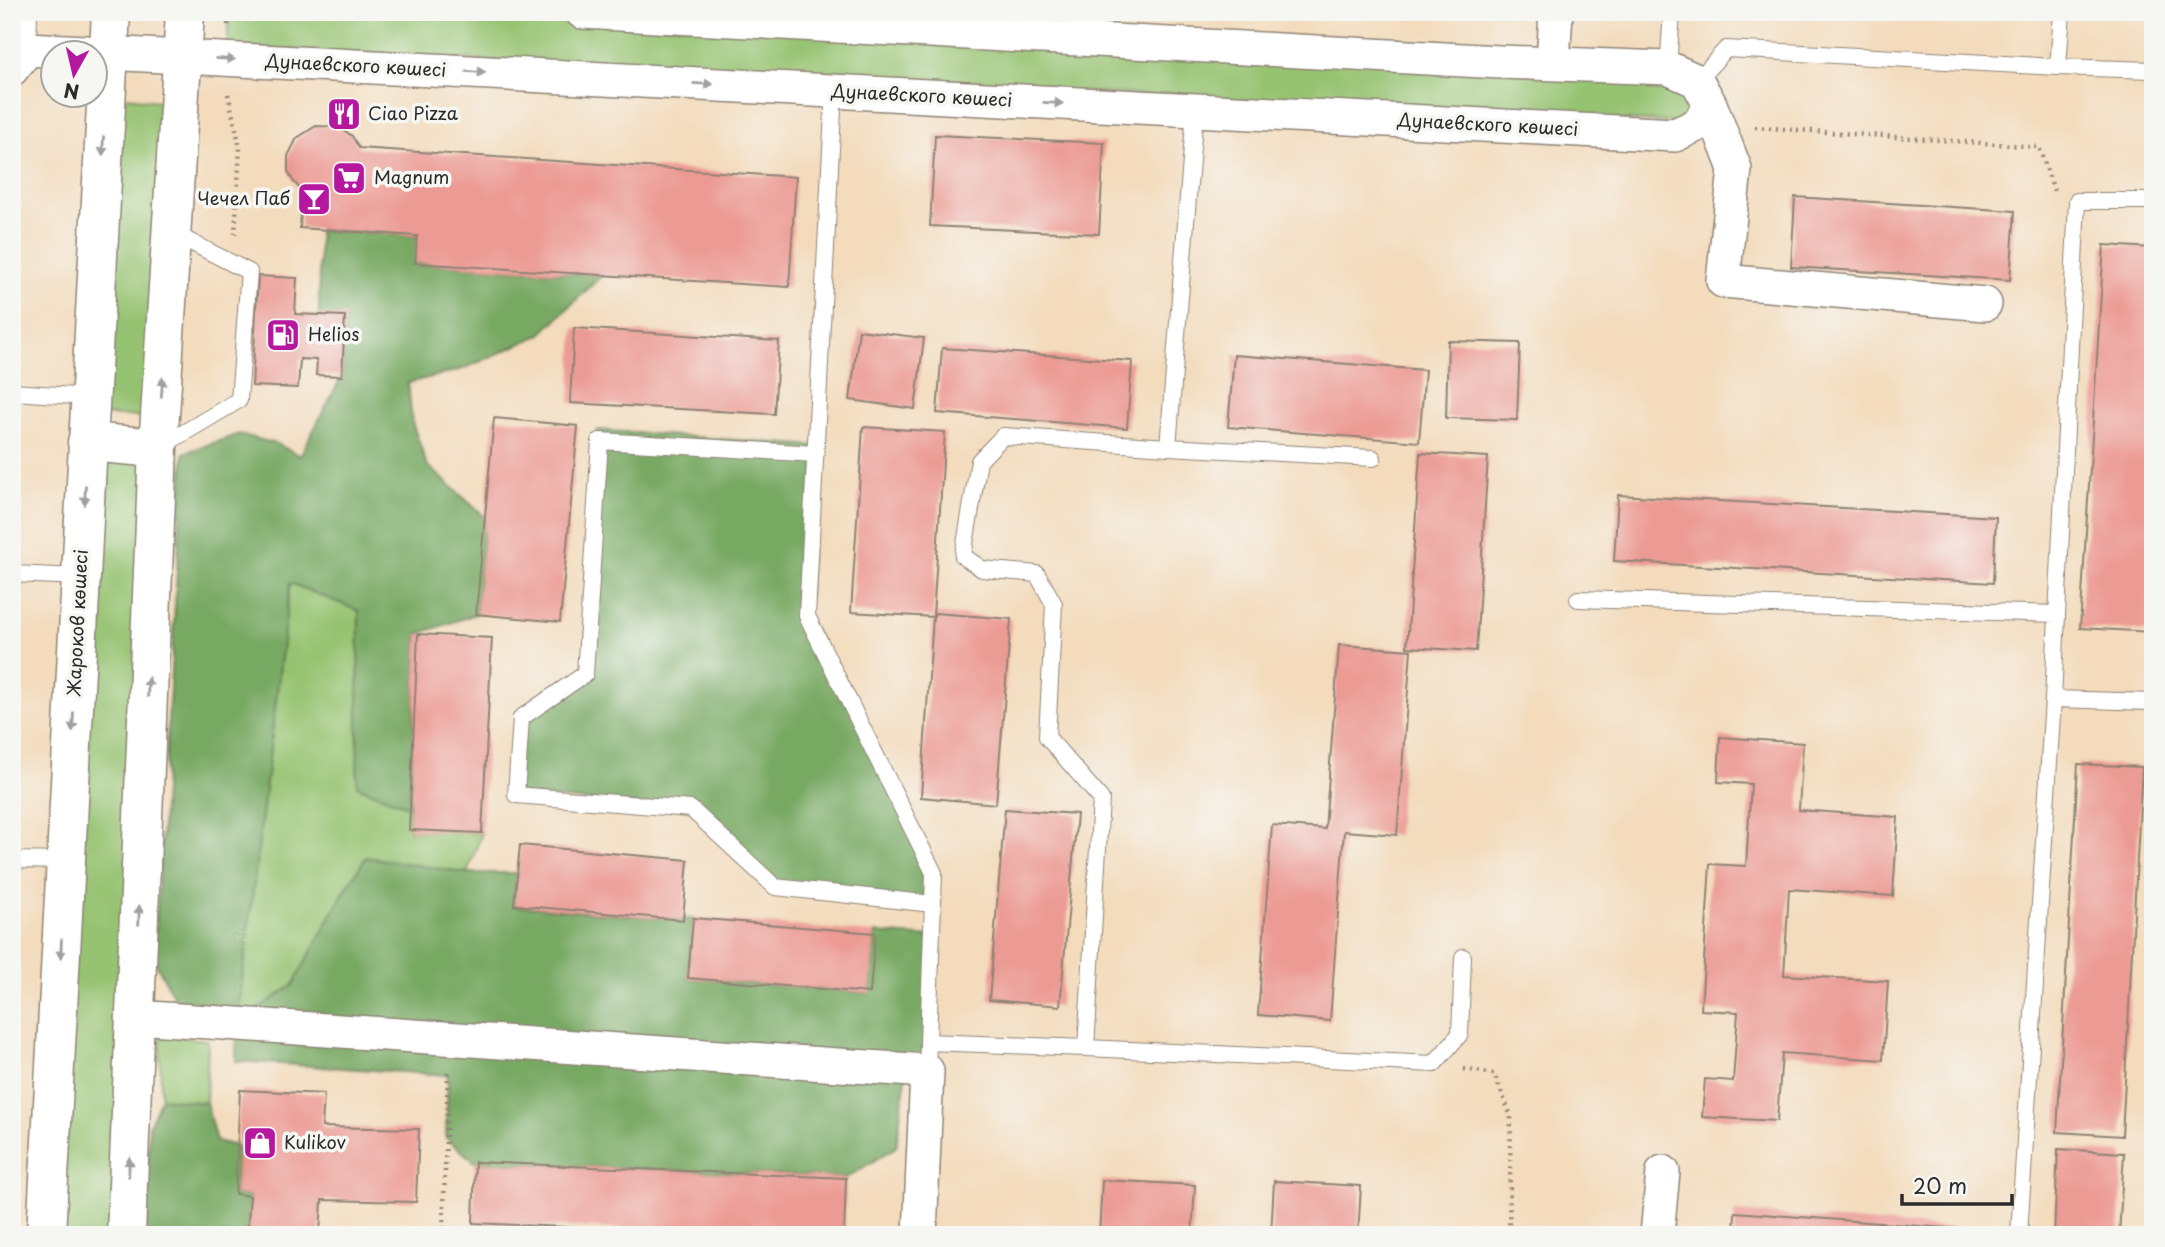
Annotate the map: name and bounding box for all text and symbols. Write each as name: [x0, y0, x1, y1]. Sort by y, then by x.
north arrow: [38, 38, 108, 108]
street label: Дунаевского көшесі: [264, 46, 447, 83]
one-way arrow: [214, 54, 236, 65]
one-way arrow: [466, 67, 488, 78]
street label: Дунаевского көшесі: [830, 76, 1013, 113]
text: N: [62, 77, 81, 107]
one-way arrow: [693, 79, 715, 90]
restaurant icon: Ciao Pizza: [325, 95, 363, 133]
one-way arrow: [1042, 97, 1064, 108]
place label: Ciao Pizza: [368, 99, 459, 126]
street label: Дунаевского көшесі: [1396, 105, 1579, 142]
one-way arrow: [97, 135, 108, 157]
supermarket icon: Magnum: [330, 159, 368, 197]
place label: Magnum: [374, 163, 449, 190]
bar icon: Чечел Паб: [295, 180, 333, 218]
place label: Чечел Паб: [197, 184, 291, 211]
fuel station icon: Helios: [264, 316, 302, 354]
place label: Helios: [308, 320, 359, 347]
one-way arrow: [157, 376, 168, 398]
one-way arrow: [79, 484, 90, 506]
street label: Жароков көшесі: [59, 549, 94, 697]
one-way arrow: [143, 676, 154, 698]
one-way arrow: [67, 711, 78, 733]
one-way arrow: [134, 904, 145, 926]
one-way arrow: [55, 939, 66, 961]
shop icon: Kulikov: [241, 1124, 279, 1162]
place label: Kulikov: [284, 1128, 346, 1155]
one-way arrow: [123, 1155, 134, 1177]
scale bar: [1902, 1163, 2013, 1207]
text: 20 m: [1913, 1169, 1967, 1201]

